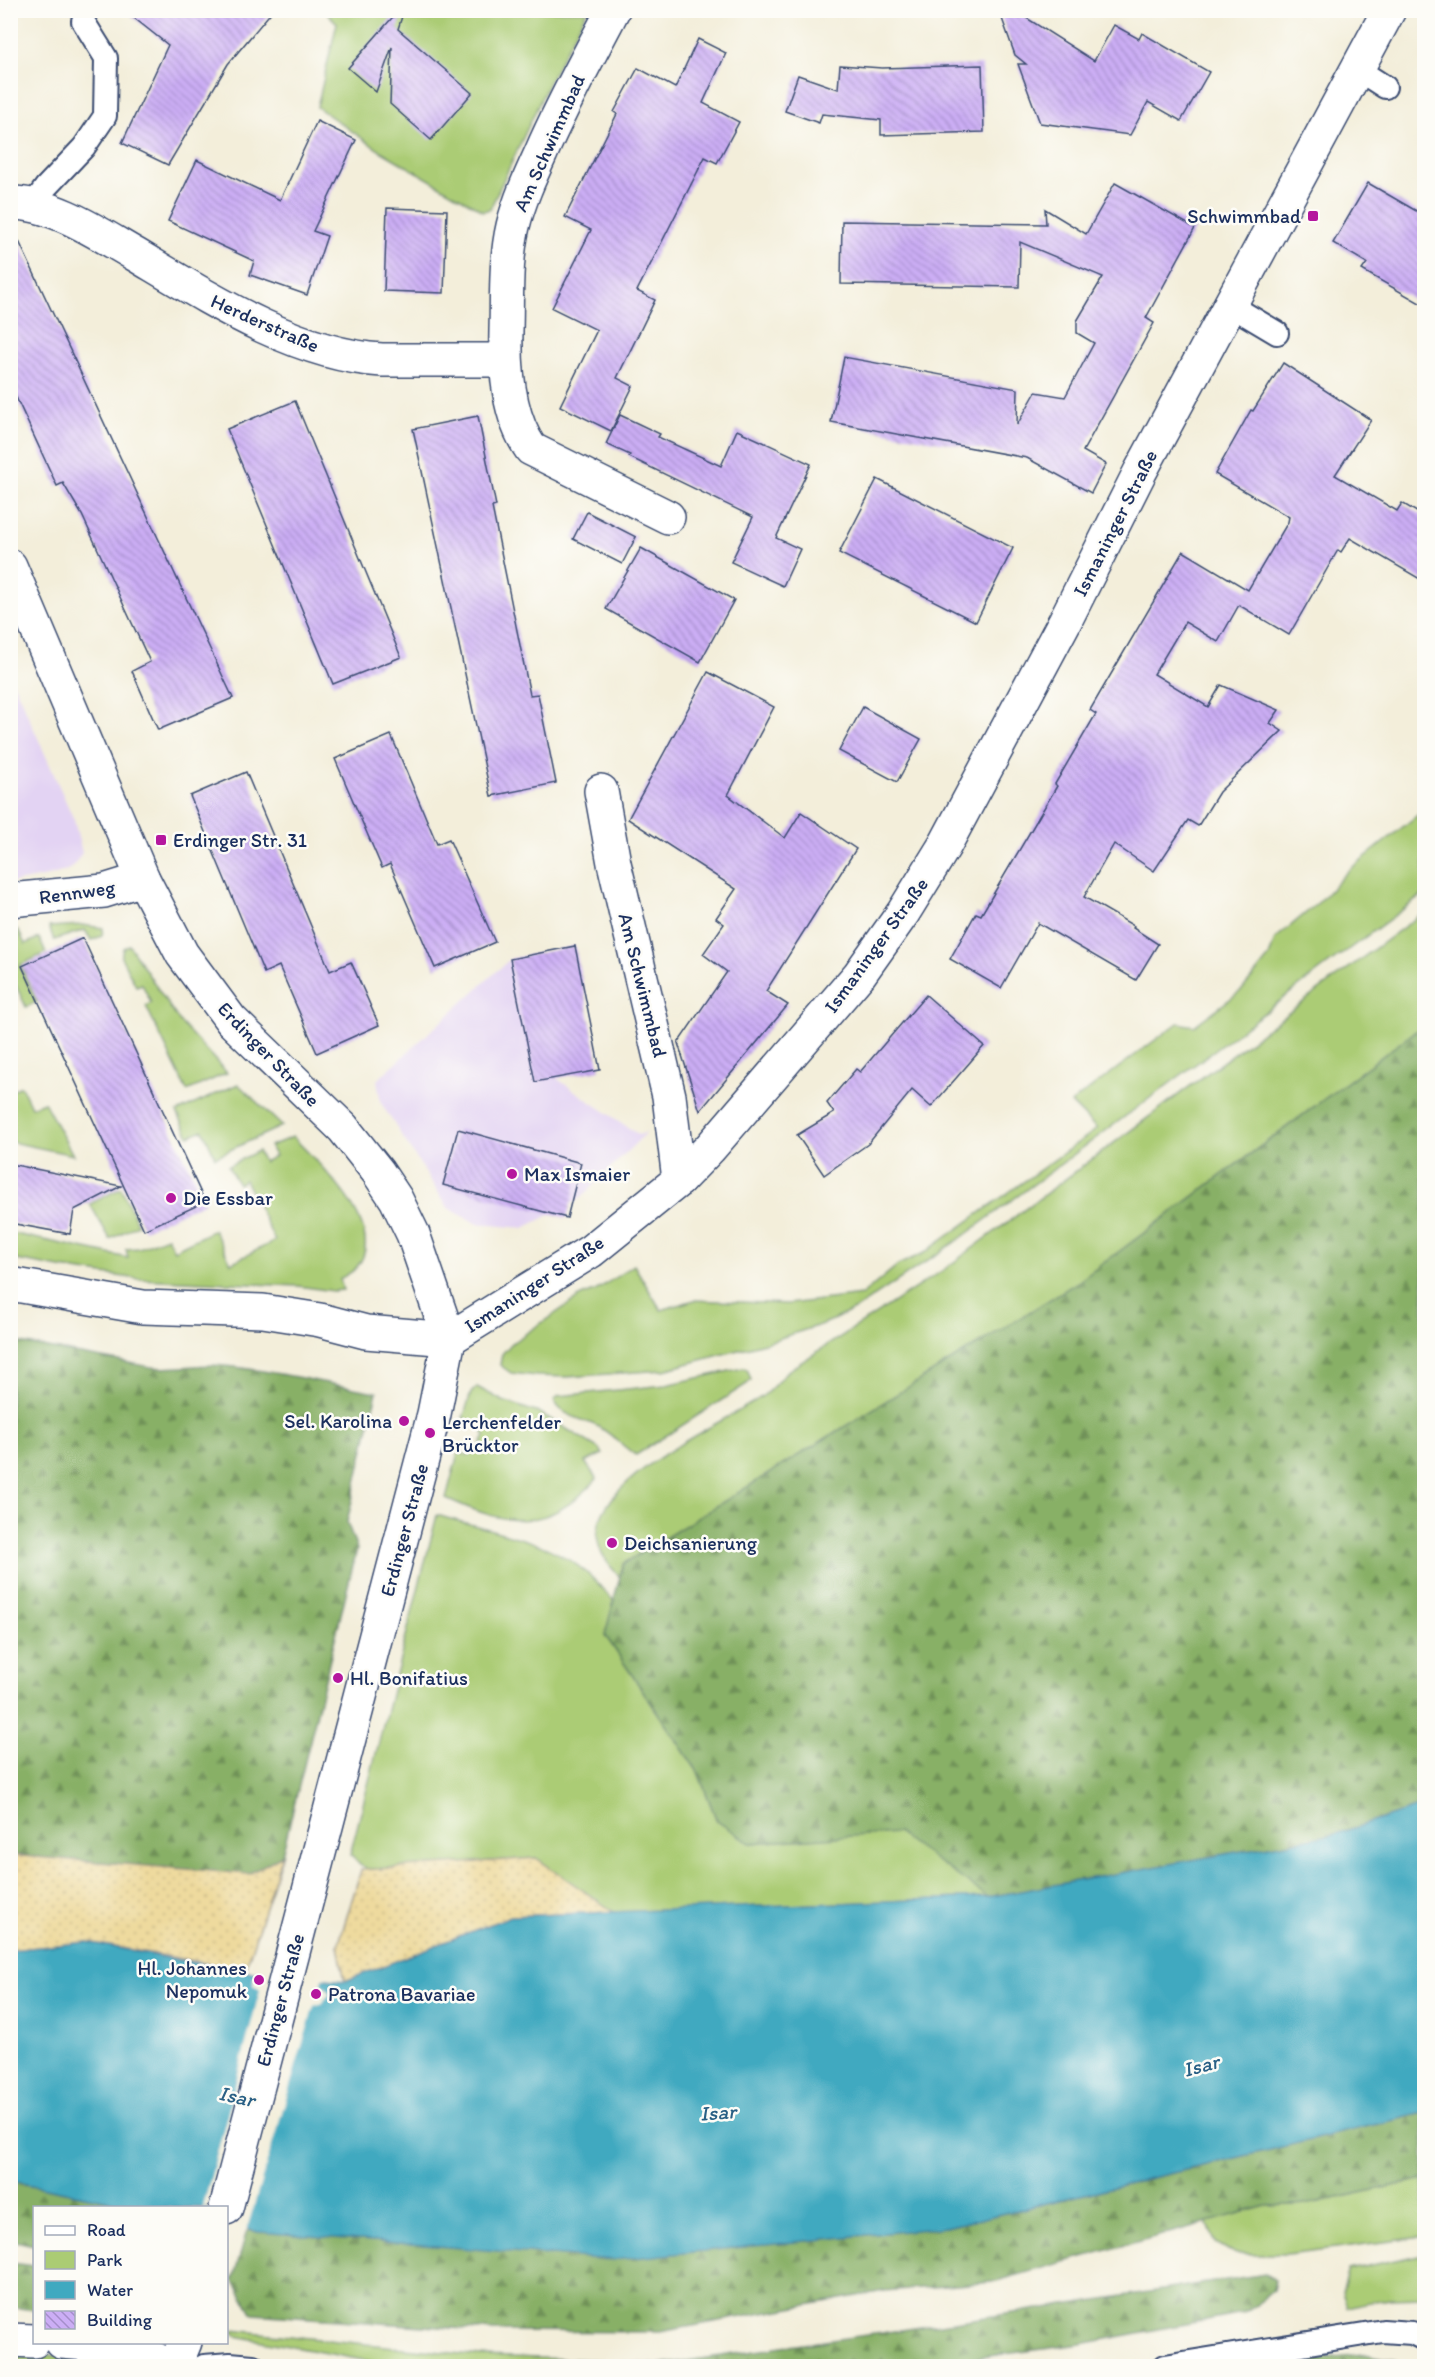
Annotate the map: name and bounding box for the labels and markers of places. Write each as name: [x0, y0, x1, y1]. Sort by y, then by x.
place label: Schwimmbad: [1187, 204, 1301, 228]
marker: Schwimmbad: [1306, 209, 1320, 223]
place label: Erdinger Str. 31: [173, 828, 307, 852]
marker: Erdinger Str. 31: [154, 833, 168, 847]
place label: Max Ismaier: [524, 1162, 630, 1186]
marker: Max Ismaier: [505, 1167, 519, 1181]
place label: Die Essbar: [183, 1186, 273, 1210]
marker: Die Essbar: [164, 1191, 178, 1205]
place label: Sel. Karolina: [284, 1409, 392, 1433]
place label: Lerchenfelder Brücktor: [442, 1410, 561, 1457]
marker: Sel. Karolina: [397, 1414, 411, 1428]
marker: Lerchenfelder Brücktor: [423, 1426, 437, 1440]
place label: Deichsanierung: [624, 1531, 758, 1555]
marker: Deichsanierung: [605, 1536, 619, 1550]
place label: Hl. Bonifatius: [350, 1666, 468, 1690]
marker: Hl. Bonifatius: [331, 1671, 345, 1685]
place label: Hl. Johannes Nepomuk: [137, 1956, 248, 2003]
marker: Hl. Johannes Nepomuk: [252, 1973, 266, 1987]
place label: Patrona Bavariae: [328, 1982, 475, 2006]
marker: Patrona Bavariae: [309, 1987, 323, 2001]

